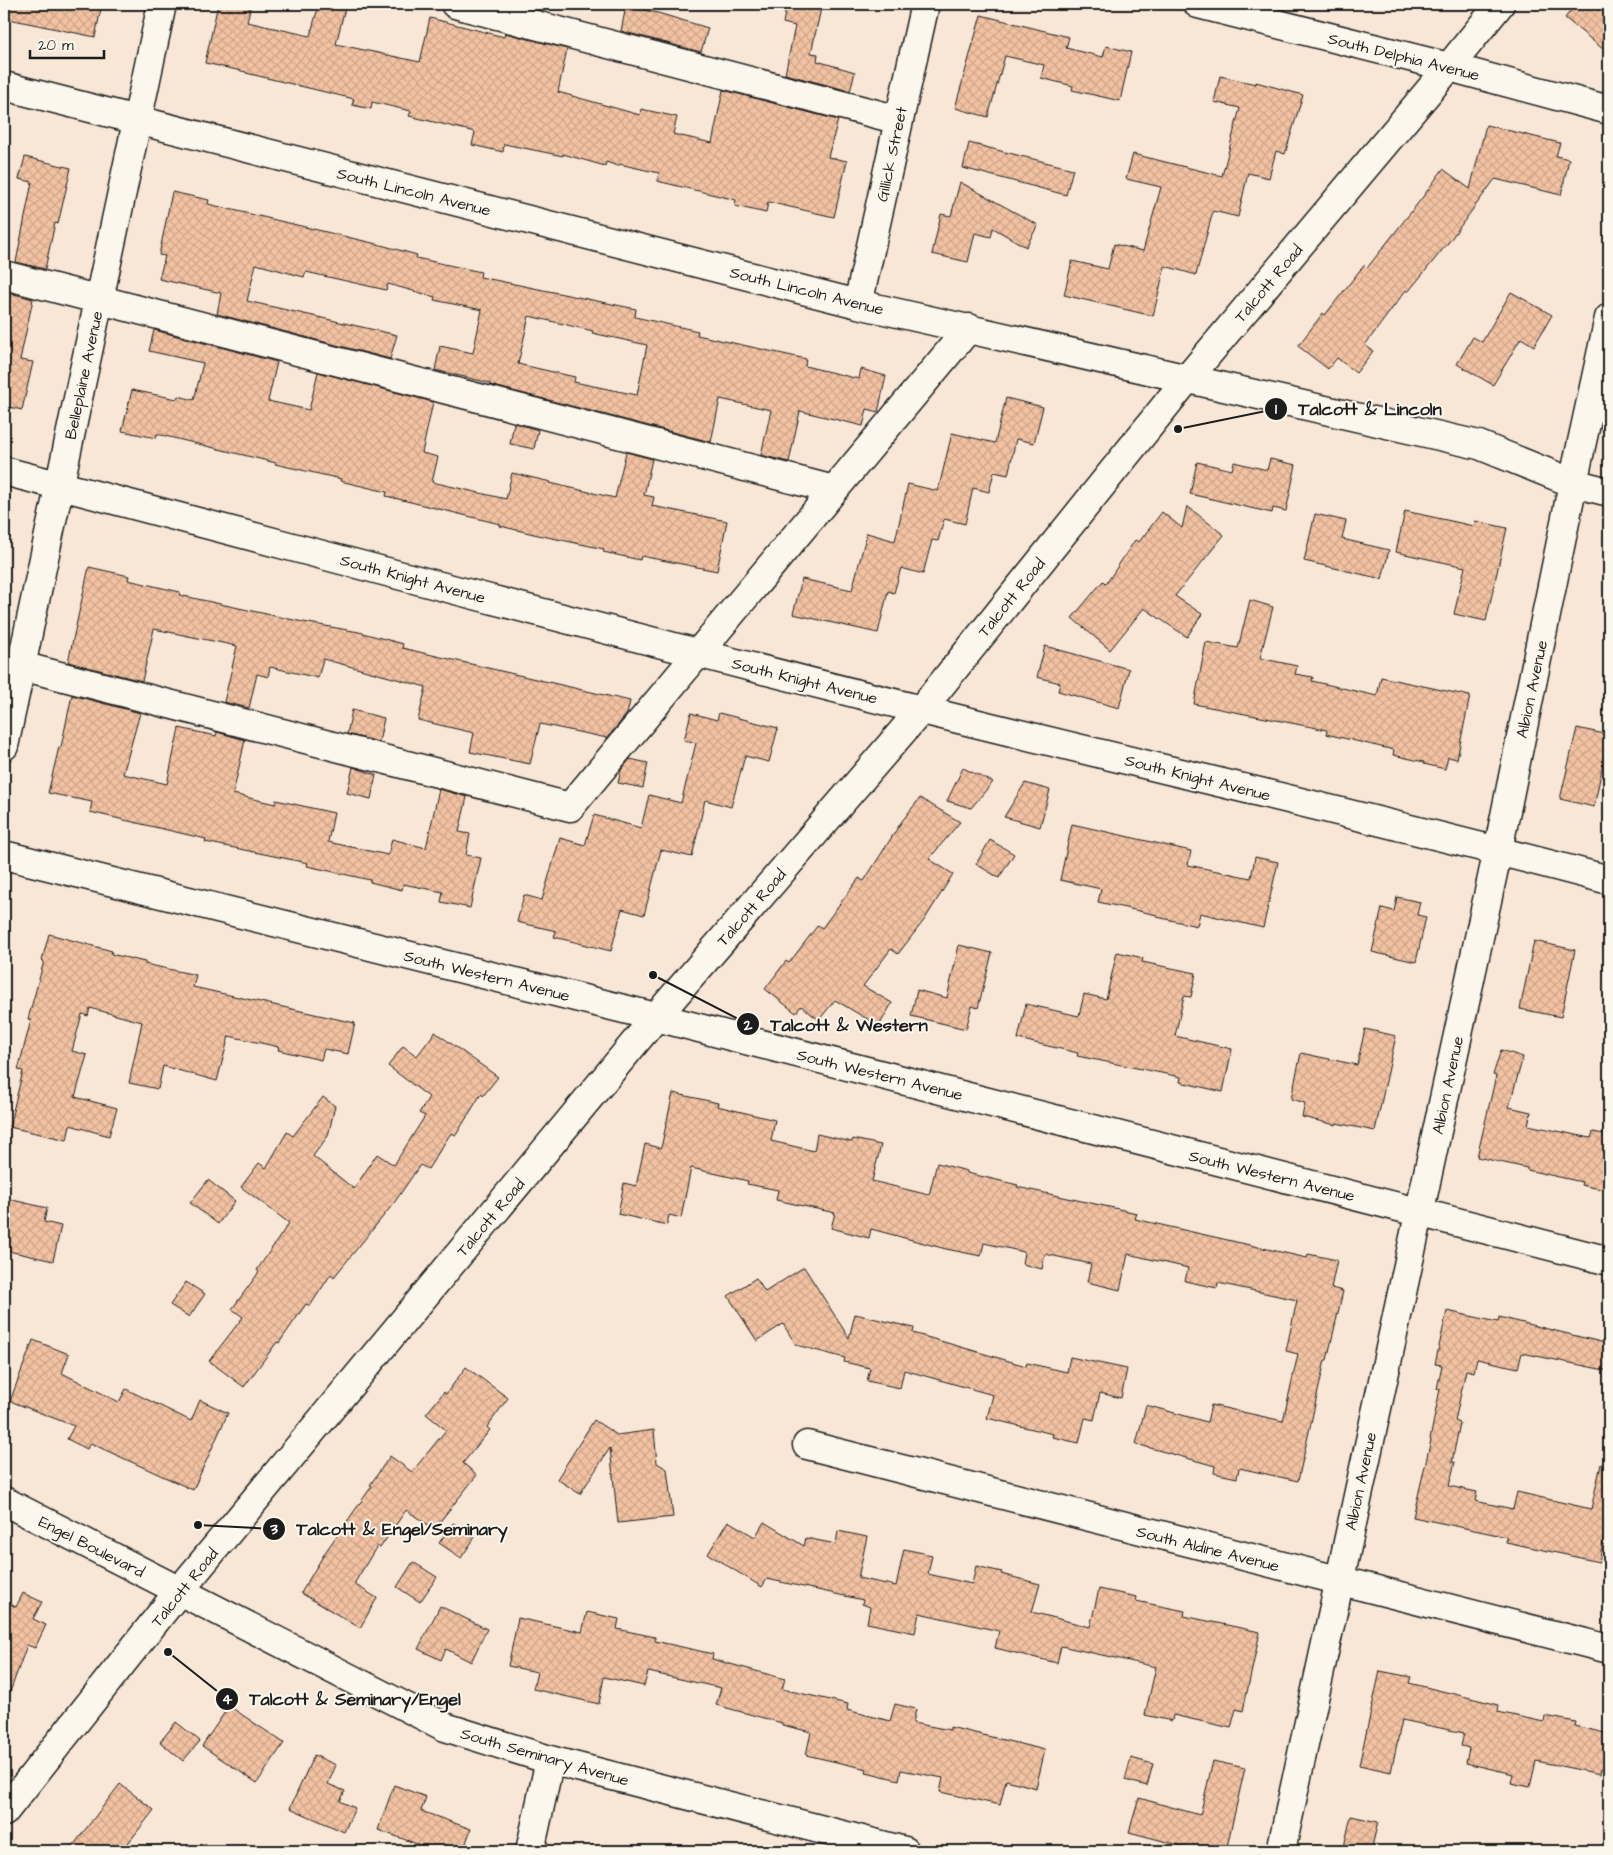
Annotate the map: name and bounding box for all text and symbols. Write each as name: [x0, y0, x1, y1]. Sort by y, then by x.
street label: South Delphia Avenue: [1326, 27, 1482, 87]
scale bar: [30, 28, 104, 60]
text: 20 m: [38, 35, 74, 56]
street label: Gillick Street: [871, 104, 913, 204]
street label: South Lincoln Avenue: [335, 162, 493, 222]
street label: Talcott Road: [1230, 240, 1308, 327]
street label: South Lincoln Avenue: [728, 261, 886, 321]
street label: Belleplaine Avenue: [60, 309, 108, 441]
callout: Talcott & Lincoln: [1263, 392, 1452, 425]
text: Talcott & Lincoln: [1297, 397, 1442, 422]
text: 1: [1275, 399, 1277, 420]
street label: South Knight Avenue: [338, 549, 488, 610]
street label: Talcott Road: [973, 553, 1050, 642]
street label: Albion Avenue: [1511, 638, 1553, 740]
street label: South Knight Avenue: [729, 652, 880, 711]
street label: South Knight Avenue: [1122, 749, 1273, 808]
street label: Talcott Road: [712, 864, 791, 951]
street label: South Western Avenue: [401, 945, 572, 1007]
callout: Talcott & Western: [735, 1008, 938, 1041]
text: Talcott & Western: [769, 1013, 928, 1038]
text: 2: [743, 1015, 753, 1036]
street label: Albion Avenue: [1427, 1034, 1469, 1136]
street label: South Western Avenue: [794, 1044, 965, 1106]
street label: South Western Avenue: [1186, 1145, 1357, 1207]
street label: Talcott Road: [452, 1174, 530, 1261]
street label: Albion Avenue: [1340, 1430, 1382, 1532]
street label: Engel Boulevard: [34, 1511, 148, 1584]
callout: Talcott & Engel/Seminary: [261, 1513, 518, 1546]
text: Talcott & Engel/Seminary: [295, 1517, 508, 1543]
text: 3: [269, 1519, 278, 1540]
street label: South Aldine Avenue: [1134, 1521, 1282, 1577]
street label: Talcott Road: [146, 1543, 223, 1632]
callout: Talcott & Seminary/Engel: [214, 1682, 471, 1715]
text: Talcott & Seminary/Engel: [248, 1687, 461, 1713]
text: 4: [222, 1689, 233, 1710]
street label: South Seminary Avenue: [458, 1722, 632, 1793]

